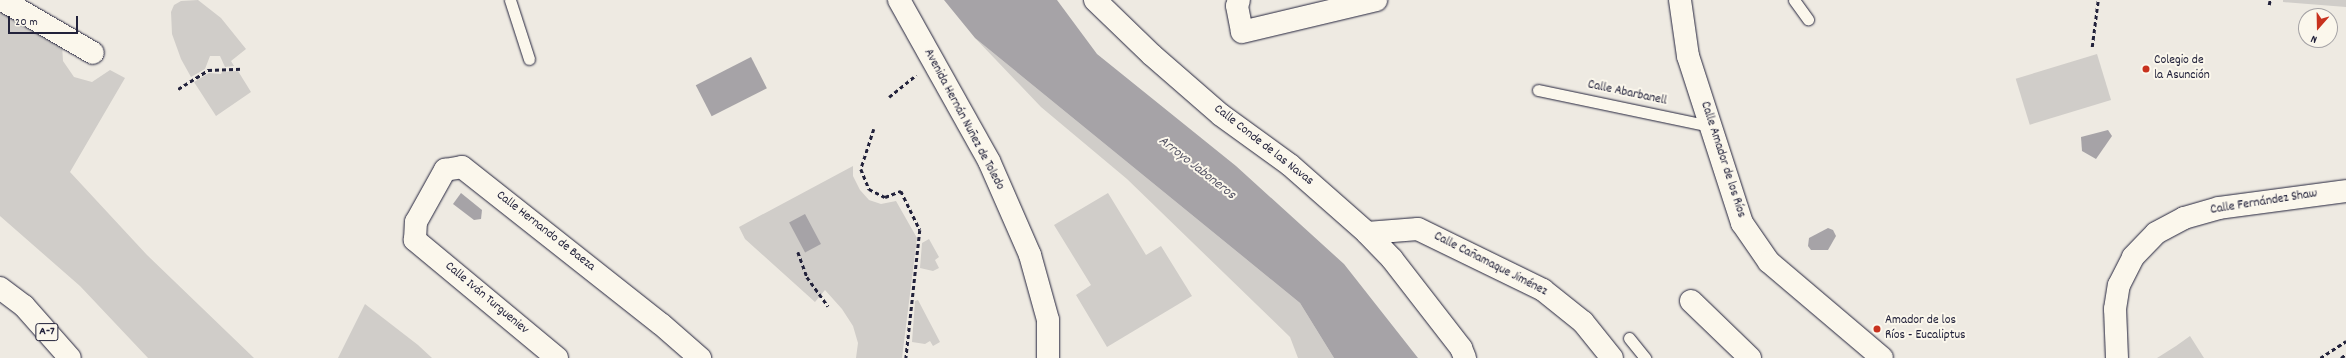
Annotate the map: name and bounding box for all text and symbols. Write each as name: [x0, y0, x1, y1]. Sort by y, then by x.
scale bar: [10, 8, 80, 34]
north arrow: [2298, 8, 2338, 48]
text: 20 m: [15, 14, 38, 31]
text: N: [2309, 30, 2320, 47]
street label: Avenida Hernán Nuñez de Toledo: [919, 47, 1007, 193]
place label: Colegio de la Asunción: [2154, 54, 2210, 85]
marker: Colegio de la Asunción: [2141, 64, 2151, 74]
street label: Calle Abarbanell: [1586, 78, 1668, 110]
street label: Calle Amador de los Ríos: [1696, 100, 1748, 220]
street label: Calle Conde de las Navas: [1210, 102, 1316, 190]
water label: Arroyo Jaboneros: [1155, 133, 1239, 203]
street label: Calle Fernández Shaw: [2209, 187, 2319, 219]
street label: Calle Hernando de Baeza: [492, 188, 598, 276]
street label: Calle Cañamaque Jiménez: [1431, 230, 1549, 300]
street label: Calle Iván Turgueniev: [441, 259, 531, 339]
place label: Amador de los Ríos - Eucaliptus: [1885, 314, 1966, 345]
road number: A-7: [35, 322, 59, 342]
marker: Amador de los Ríos - Eucaliptus: [1872, 324, 1882, 334]

